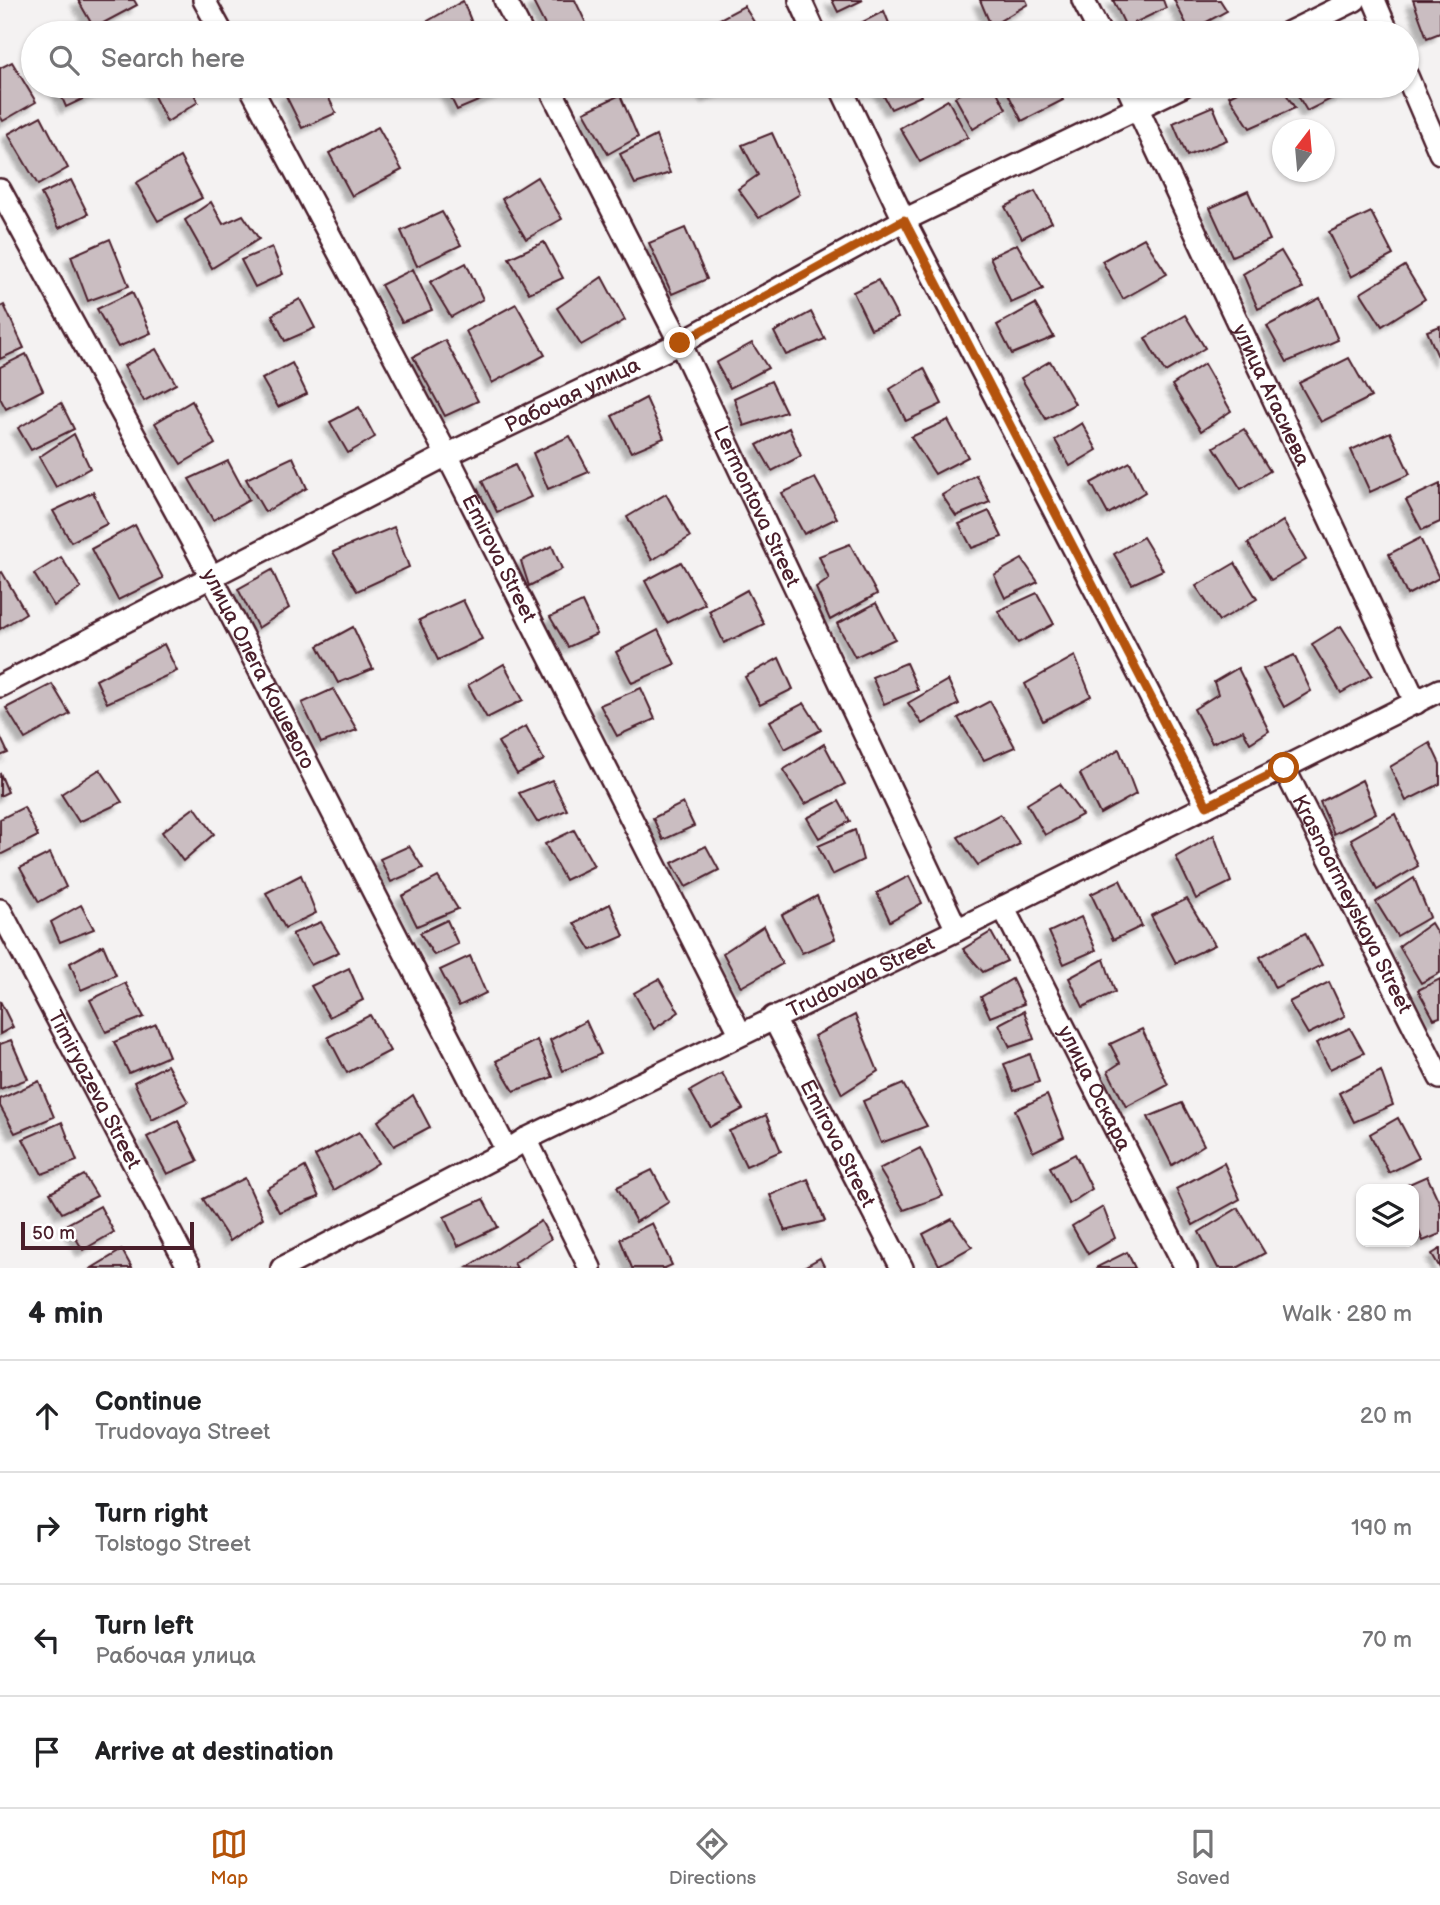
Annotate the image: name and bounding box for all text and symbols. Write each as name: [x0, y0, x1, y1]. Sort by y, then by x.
search box: [21, 21, 1419, 98]
icon: search: [45, 41, 83, 79]
text: Search here: [101, 44, 245, 75]
north arrow: [1272, 119, 1335, 182]
street label: улица Агасиева: [1227, 320, 1315, 470]
route end: [664, 327, 695, 358]
street label: Рабочая улица: [501, 352, 645, 438]
street label: Lermontova Street: [708, 422, 805, 591]
street label: Emirova Street: [456, 490, 542, 627]
street label: улица Олега Кошевого: [196, 564, 320, 773]
route start: [1268, 752, 1299, 783]
street label: Krasnoarmeyskaya Street: [1286, 791, 1418, 1018]
street label: Trudovaya Street: [783, 931, 939, 1023]
street label: Timiryazeva Street: [42, 1006, 147, 1174]
street label: улица Оскара: [1052, 1022, 1137, 1155]
street label: Emirova Street: [794, 1076, 881, 1212]
map controls: [1356, 1184, 1419, 1247]
button: layers: [1356, 1184, 1419, 1247]
scale bar: [21, 1219, 194, 1251]
text: 50 m: [32, 1222, 75, 1245]
text: 4 min: [28, 1296, 103, 1332]
text: Walk · 280 m: [1282, 1300, 1412, 1328]
text: Continue: [95, 1387, 202, 1418]
icon: ahead: [28, 1397, 66, 1435]
text: 20 m: [1360, 1402, 1412, 1430]
text: Trudovaya Street: [95, 1418, 270, 1446]
text: Turn right: [95, 1499, 208, 1530]
icon: right: [28, 1509, 66, 1547]
text: 190 m: [1351, 1514, 1412, 1542]
text: Tolstogo Street: [95, 1530, 251, 1558]
text: Turn left: [95, 1611, 194, 1642]
icon: left: [28, 1621, 66, 1659]
text: 70 m: [1362, 1626, 1412, 1654]
text: Рабочая улица: [95, 1642, 256, 1670]
icon: arrive: [28, 1733, 66, 1771]
text: Arrive at destination: [95, 1737, 334, 1768]
tab: Map: [210, 1825, 248, 1890]
tab: Directions: [669, 1825, 756, 1890]
tab: Saved: [1176, 1825, 1230, 1890]

